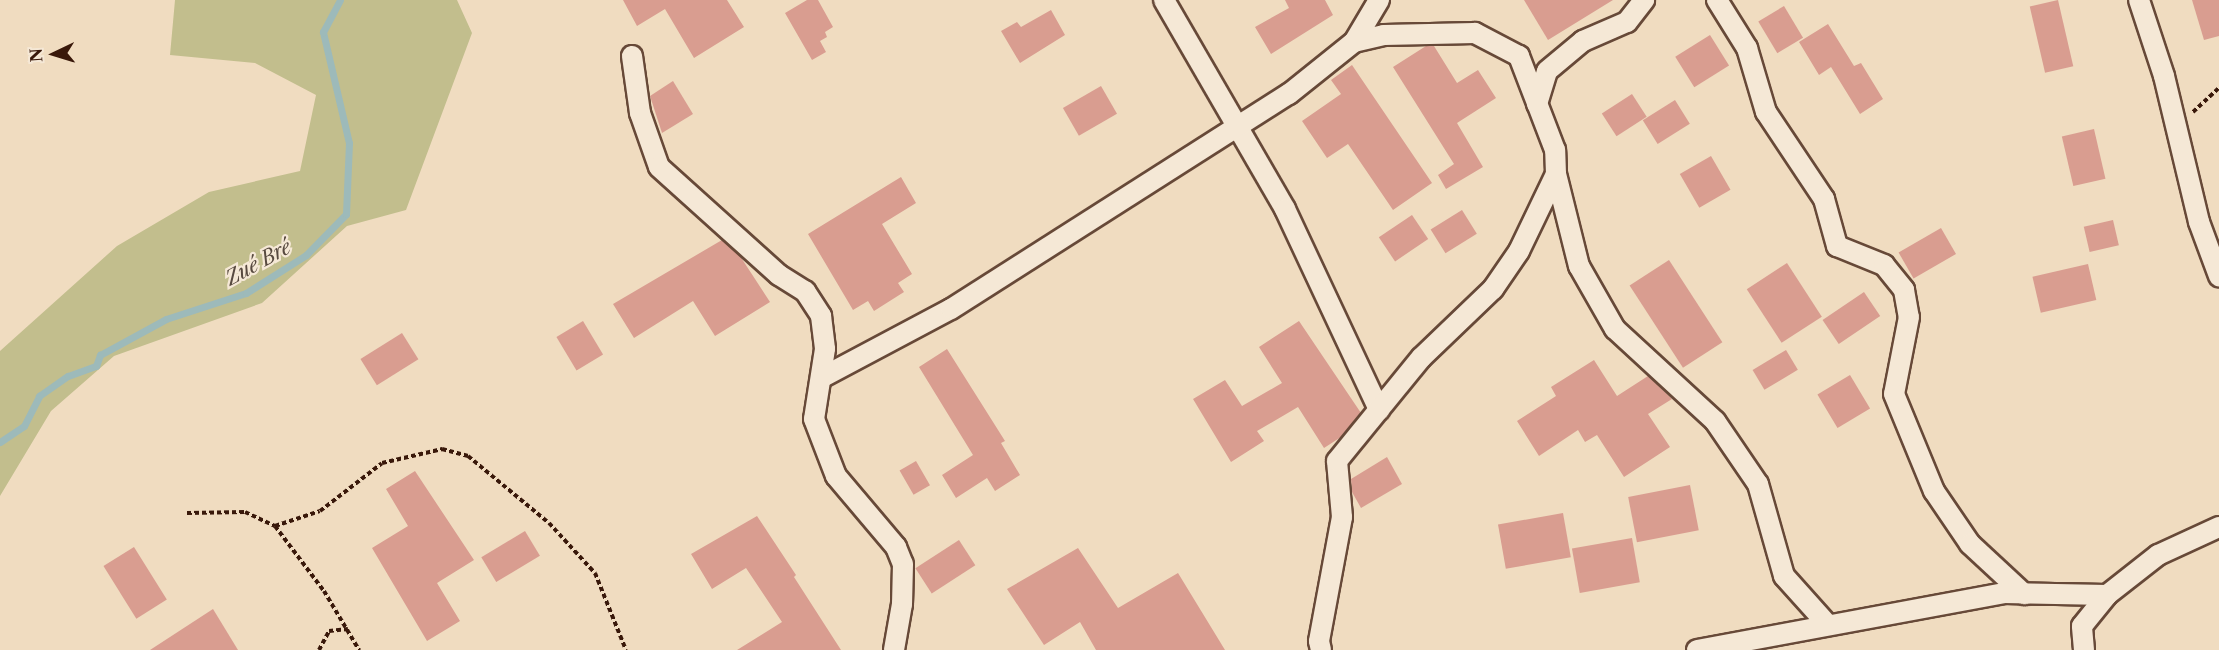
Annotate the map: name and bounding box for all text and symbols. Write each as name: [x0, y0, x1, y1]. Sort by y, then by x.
north arrow: [24, 24, 84, 84]
text: N: [26, 48, 47, 63]
water label: Zué Bré: [221, 235, 295, 291]

